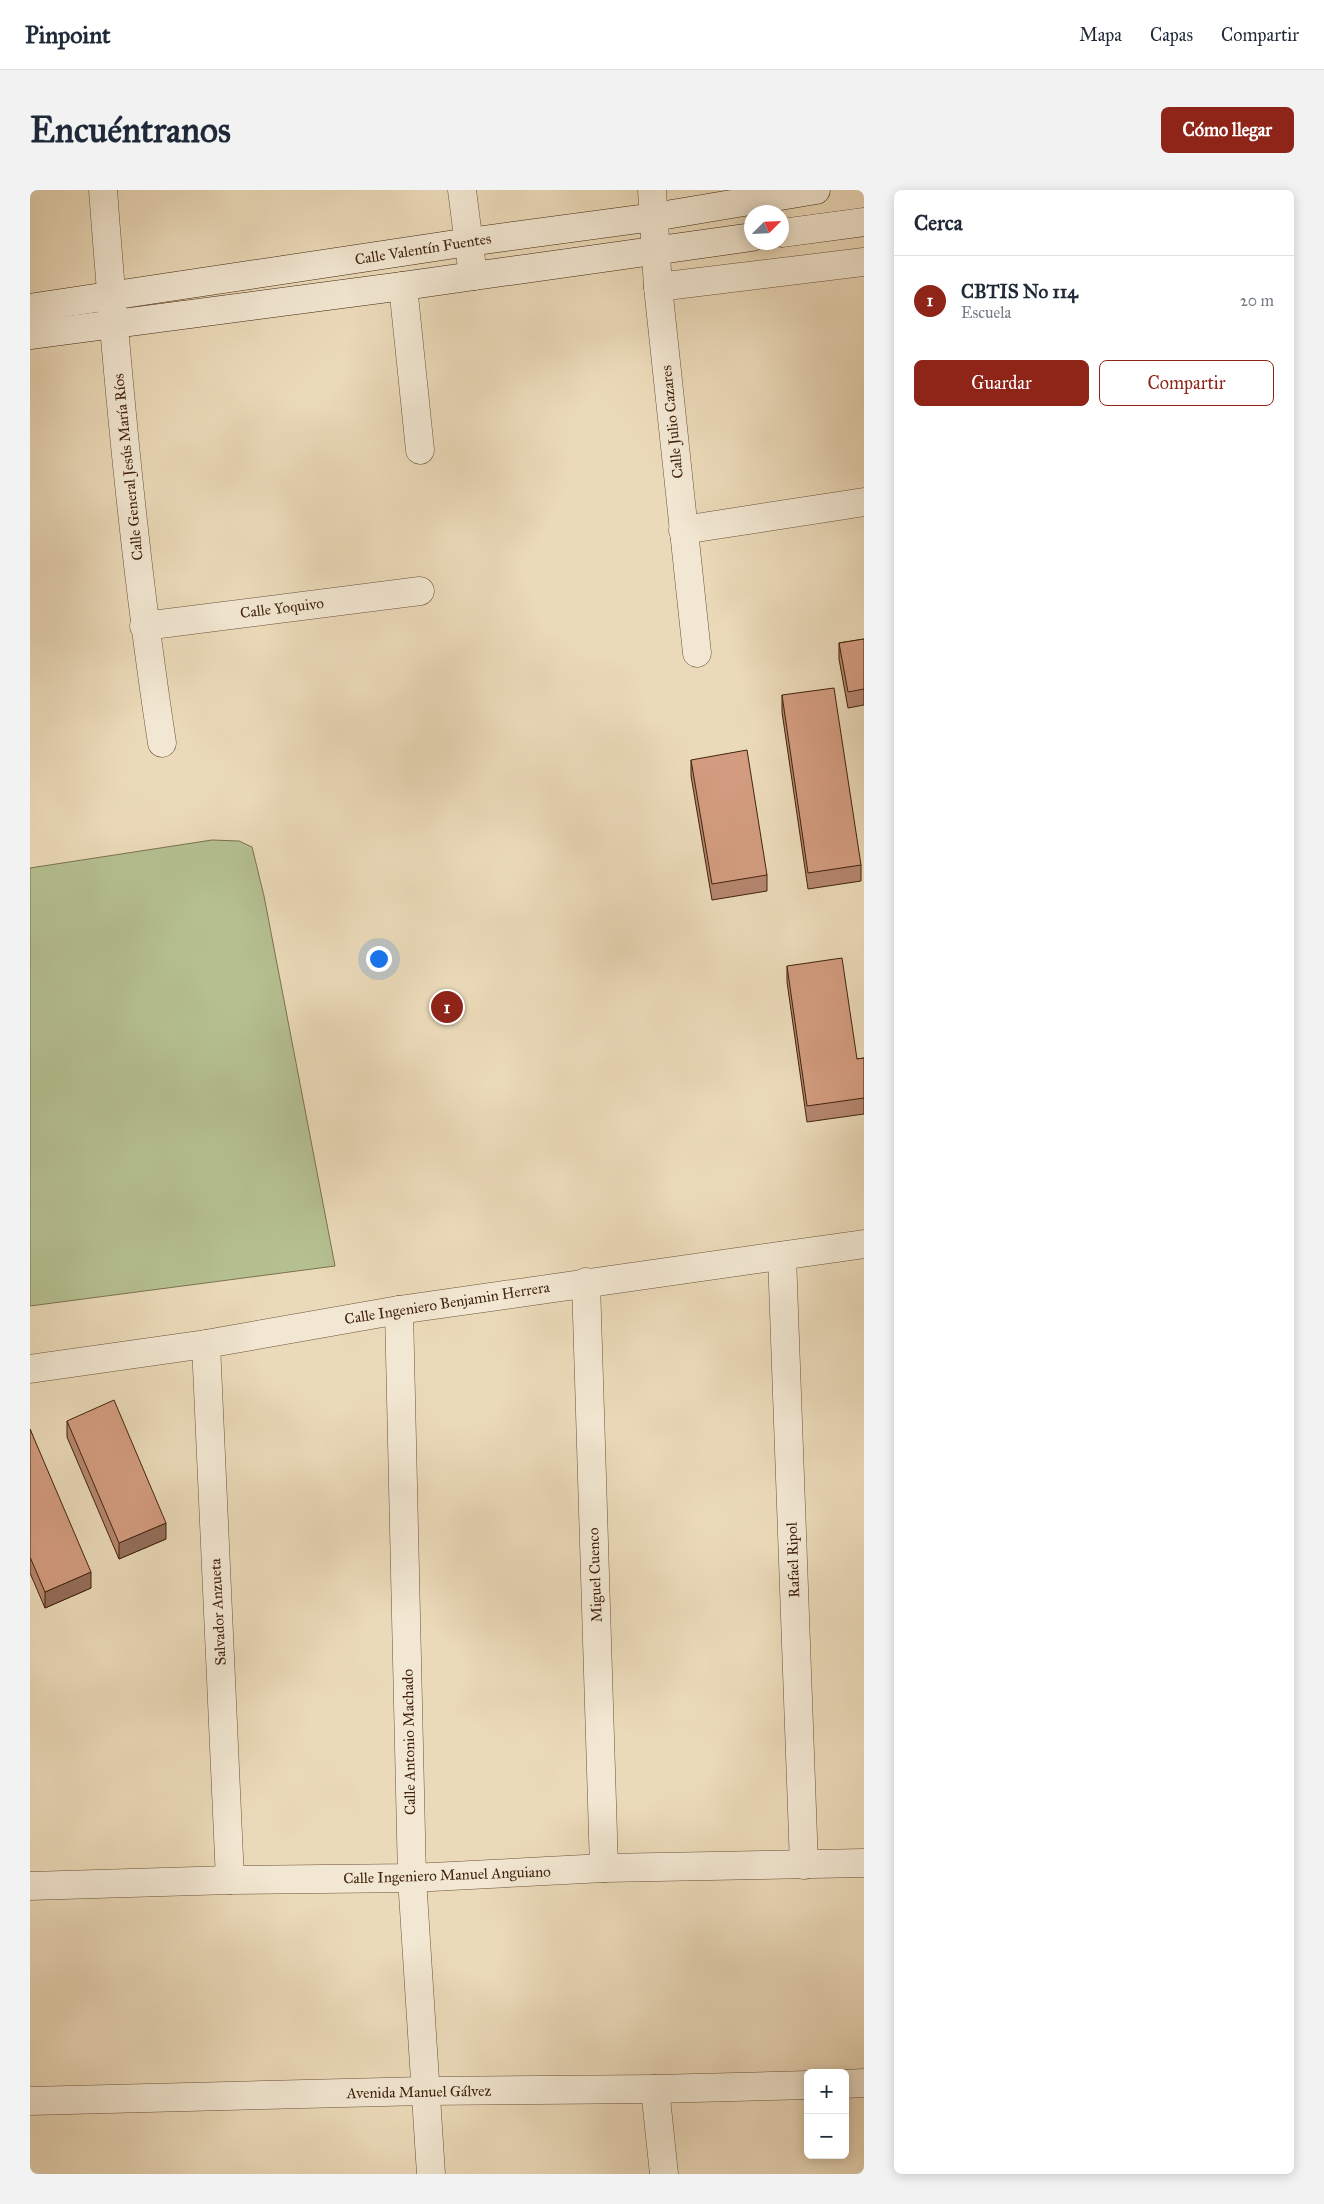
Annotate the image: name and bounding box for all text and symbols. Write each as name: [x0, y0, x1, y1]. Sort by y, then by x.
text: Pinpoint: [25, 20, 111, 50]
text: Mapa: [1079, 24, 1122, 46]
text: Capas: [1150, 24, 1193, 46]
text: Compartir: [1221, 24, 1299, 46]
button: Cómo llegar: [1161, 107, 1294, 153]
text: Encuéntranos: [30, 109, 231, 152]
north arrow: [744, 205, 789, 250]
text: Cerca: [914, 210, 963, 236]
street label: Calle Valentín Fuentes: [354, 229, 492, 269]
text: CBTIS No 114: [961, 280, 1078, 303]
text: 1: [927, 291, 933, 310]
text: 20 m: [1240, 291, 1274, 310]
text: Escuela: [961, 303, 1011, 322]
button: Guardar: [914, 360, 1089, 406]
button: Compartir: [1099, 360, 1274, 406]
street label: Calle Julio Cazares: [657, 364, 688, 480]
street label: Calle General Jesús María Ríos: [109, 372, 148, 561]
street label: Calle Yoquivo: [239, 594, 325, 623]
your location: [366, 946, 392, 972]
pin: 1: [431, 988, 463, 1026]
street label: Calle Ingeniero Benjamin Herrera: [343, 1278, 552, 1328]
street label: Rafael Ripol: [783, 1521, 803, 1598]
street label: Miguel Cuenco: [584, 1527, 606, 1623]
street label: Salvador Anzueta: [206, 1557, 230, 1666]
street label: Calle Antonio Machado: [399, 1668, 419, 1815]
street label: Calle Ingeniero Manuel Anguiano: [343, 1862, 551, 1888]
map controls: [804, 2069, 849, 2159]
button: +: [804, 2069, 849, 2114]
street label: Avenida Manuel Gálvez: [345, 2082, 492, 2102]
button: −: [804, 2114, 849, 2159]

